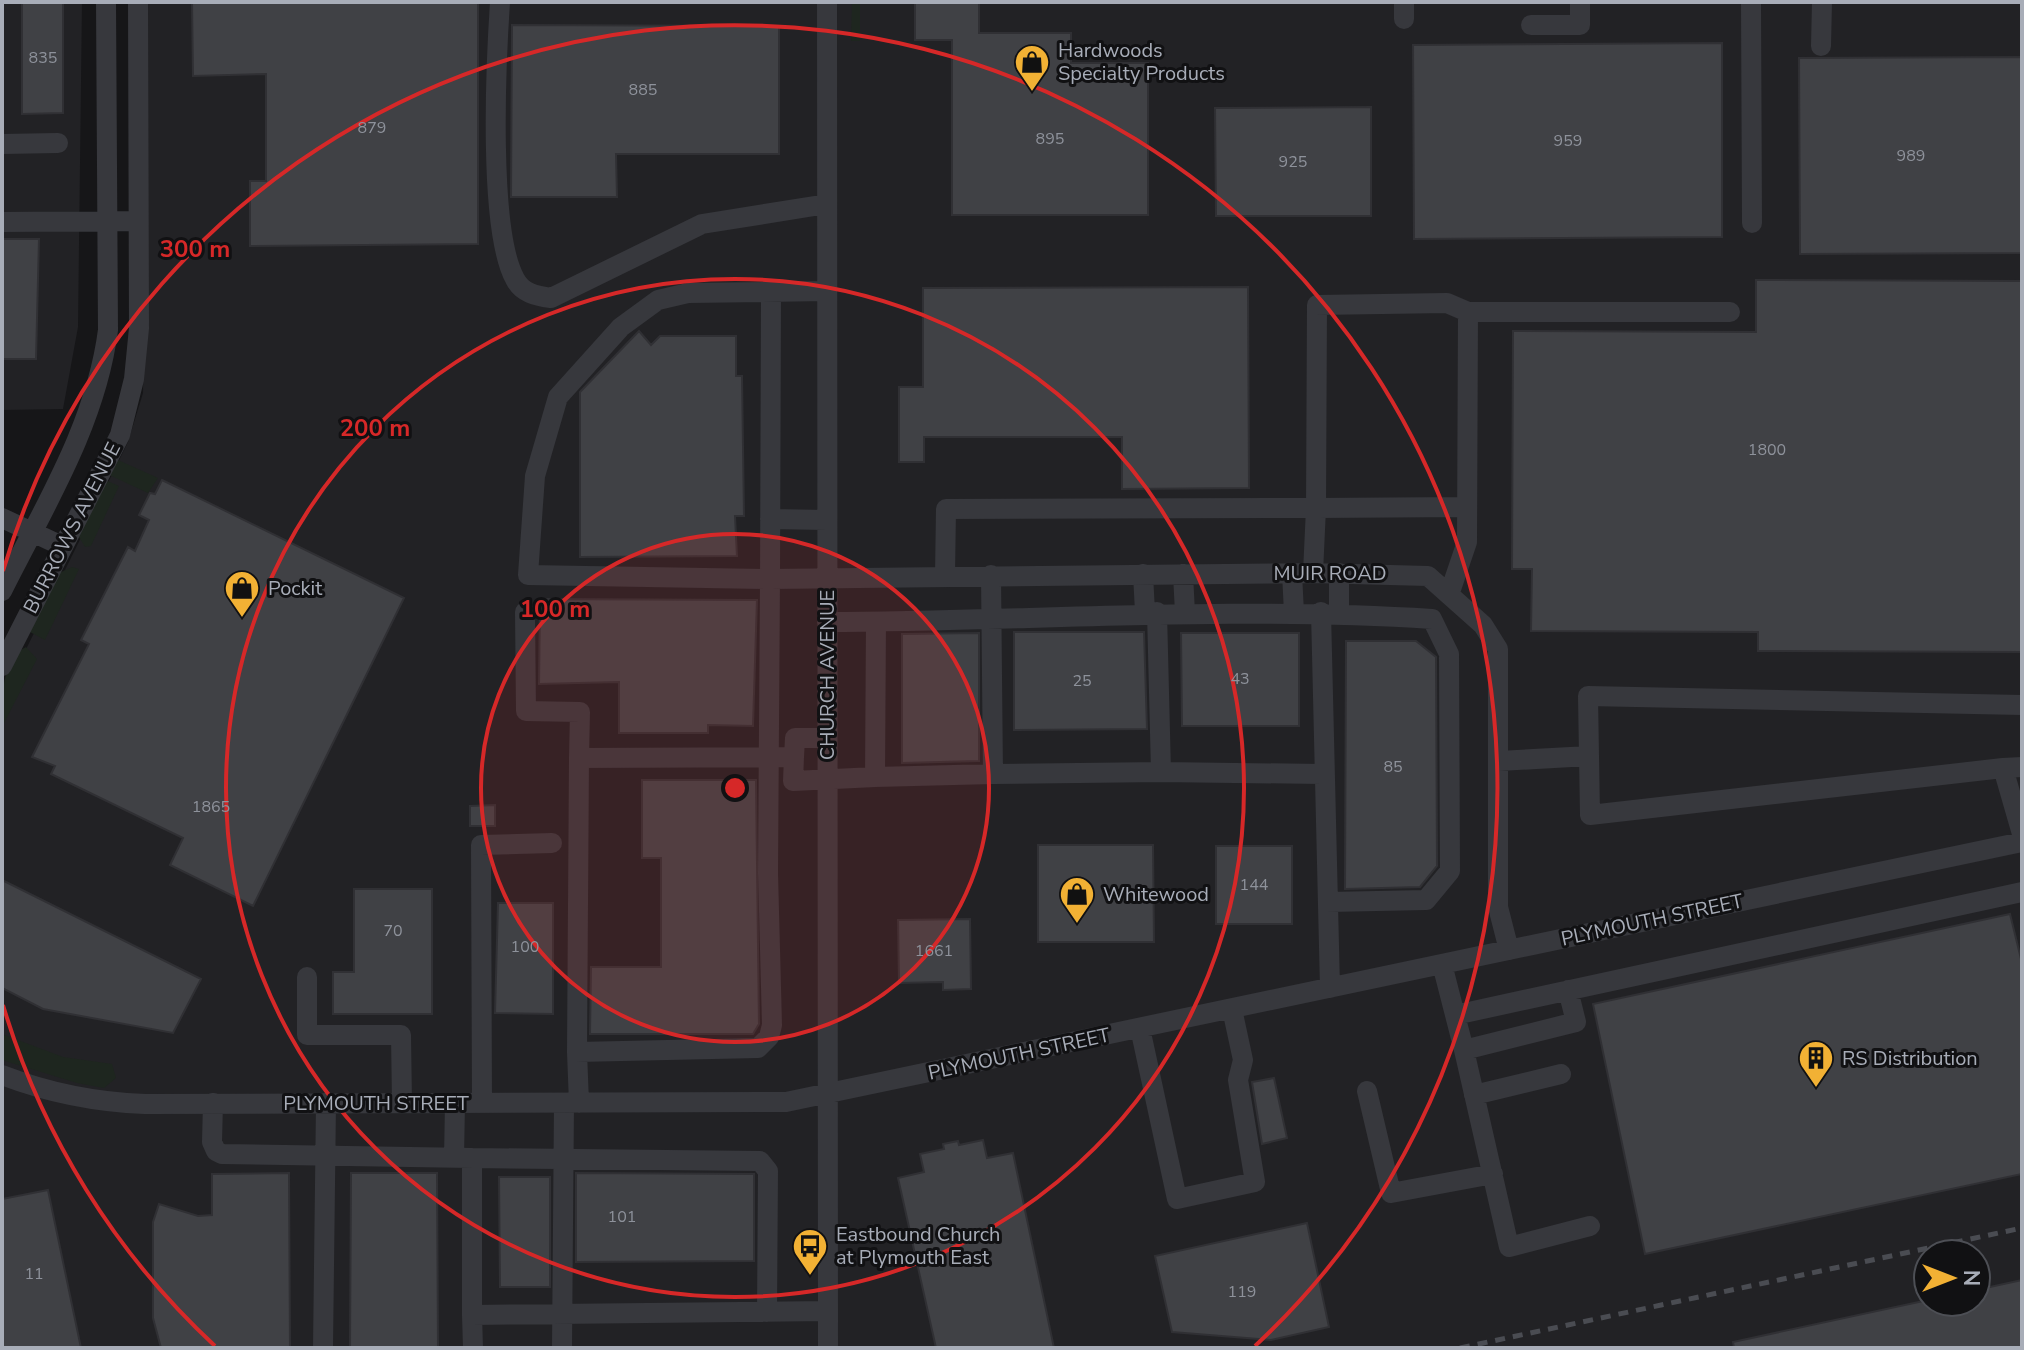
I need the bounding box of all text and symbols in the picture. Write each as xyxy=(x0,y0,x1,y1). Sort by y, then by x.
place label: Hardwoods Specialty Products xyxy=(1058,37,1225,87)
shop icon: Hardwoods Specialty Products xyxy=(1013,43,1051,93)
house number: 835 xyxy=(29,47,57,69)
house number: 885 xyxy=(629,79,657,101)
house number: 879 xyxy=(358,117,386,139)
house number: 895 xyxy=(1036,128,1064,150)
house number: 959 xyxy=(1554,130,1582,152)
house number: 989 xyxy=(1897,145,1925,167)
house number: 925 xyxy=(1279,151,1307,173)
text: 300 m xyxy=(160,233,230,265)
text: 200 m xyxy=(340,412,410,444)
street label: BURROWS AVENUE xyxy=(17,438,127,618)
house number: 1800 xyxy=(1748,439,1786,461)
street label: MUIR ROAD xyxy=(1273,560,1387,587)
shop icon: Pockit xyxy=(223,569,261,619)
place label: Pockit xyxy=(268,575,323,602)
street label: CHURCH AVENUE xyxy=(814,590,841,760)
text: 100 m xyxy=(520,593,590,625)
house number: 43 xyxy=(1230,668,1250,690)
house number: 25 xyxy=(1072,670,1092,692)
house number: 85 xyxy=(1383,756,1403,778)
centre of rings xyxy=(721,774,749,802)
house number: 1865 xyxy=(192,796,230,818)
house number: 144 xyxy=(1240,874,1269,896)
shop icon: Whitewood xyxy=(1058,875,1096,925)
place label: Whitewood xyxy=(1103,881,1209,908)
street label: PLYMOUTH STREET xyxy=(1559,888,1745,952)
house number: 70 xyxy=(383,920,403,942)
house number: 100 xyxy=(511,936,539,958)
house number: 1661 xyxy=(915,940,953,962)
street label: PLYMOUTH STREET xyxy=(926,1022,1112,1086)
building icon: RS Distribution xyxy=(1797,1039,1835,1089)
place label: RS Distribution xyxy=(1842,1045,1978,1072)
street label: PLYMOUTH STREET xyxy=(283,1090,469,1117)
house number: 101 xyxy=(608,1206,636,1228)
place label: Eastbound Church at Plymouth East xyxy=(836,1221,1000,1271)
bus stop icon: Eastbound Church at Plymouth East xyxy=(791,1227,829,1277)
north arrow xyxy=(1912,1238,1992,1318)
house number: 11 xyxy=(24,1263,44,1285)
text: N xyxy=(1956,1270,1986,1286)
house number: 119 xyxy=(1228,1281,1256,1303)

